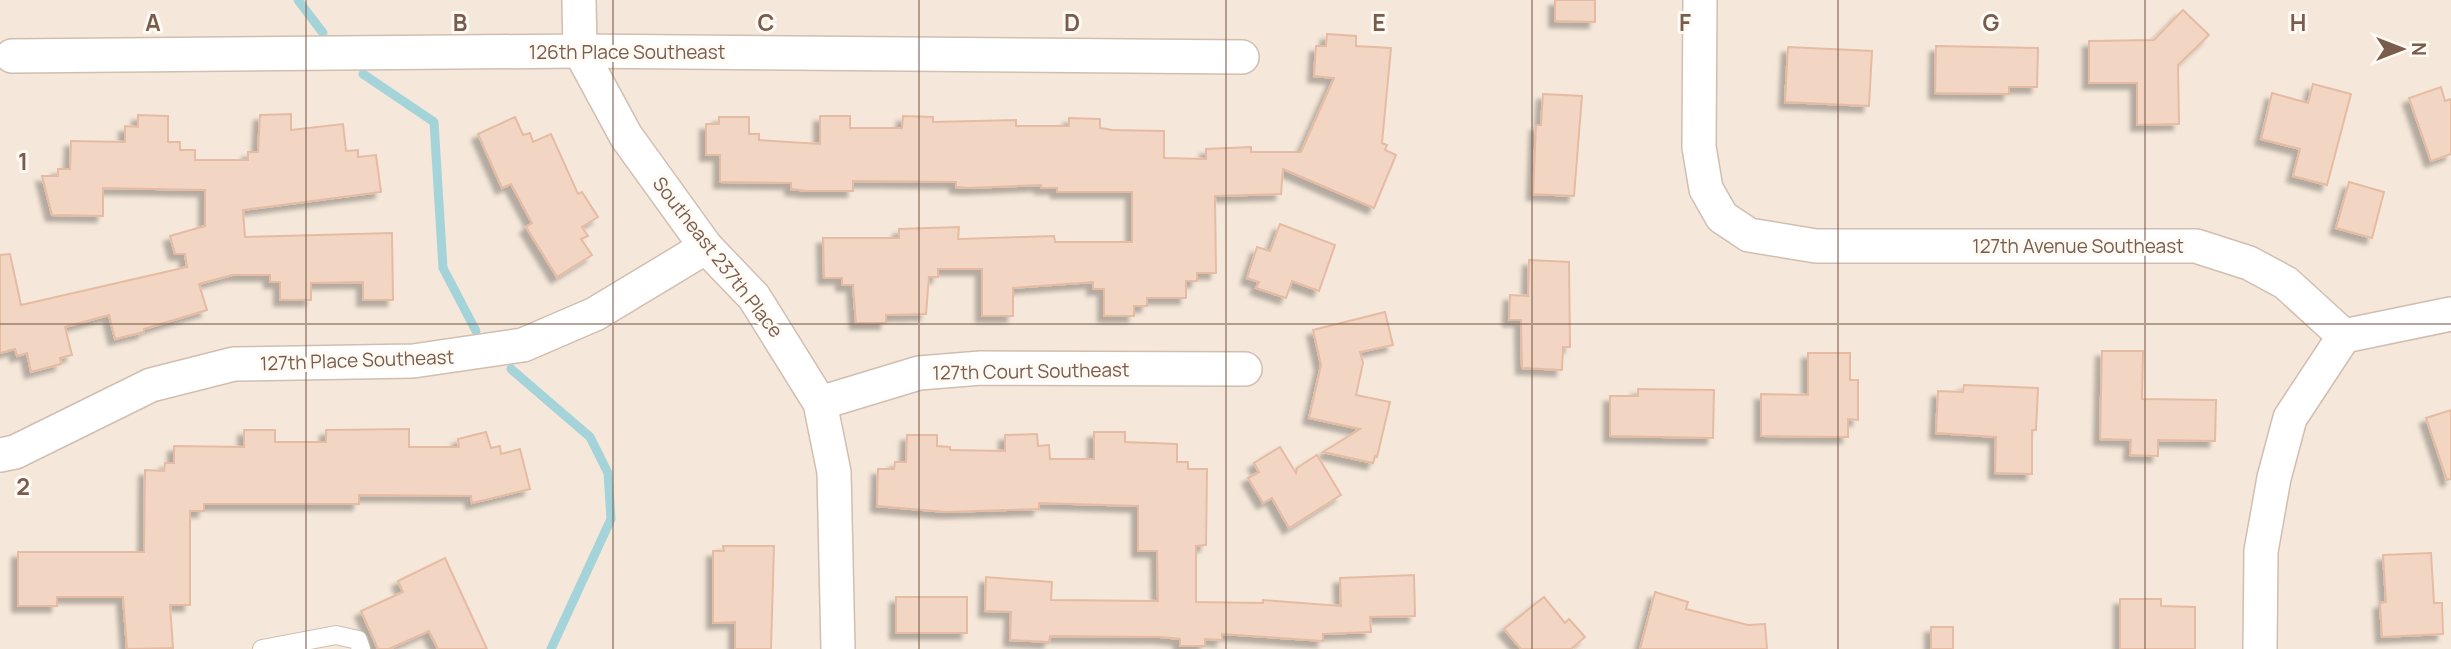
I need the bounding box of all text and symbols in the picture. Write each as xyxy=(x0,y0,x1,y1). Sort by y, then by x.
text: A xyxy=(145,6,161,38)
text: B xyxy=(453,6,467,38)
text: C xyxy=(758,6,775,38)
text: D xyxy=(1064,6,1080,38)
text: E xyxy=(1372,6,1386,38)
text: F xyxy=(1679,6,1691,38)
text: G xyxy=(1983,6,2000,38)
text: H xyxy=(2290,6,2306,38)
north arrow xyxy=(2367,14,2437,84)
street label: 126th Place Southeast xyxy=(529,39,725,65)
text: N xyxy=(2406,42,2432,56)
text: 1 xyxy=(18,145,28,177)
street label: Southeast 237th Place xyxy=(647,171,789,343)
street label: 127th Avenue Southeast xyxy=(1972,233,2184,259)
street label: 127th Place Southeast xyxy=(259,344,455,376)
street label: 127th Court Southeast xyxy=(932,356,1130,386)
text: 2 xyxy=(16,470,30,502)

